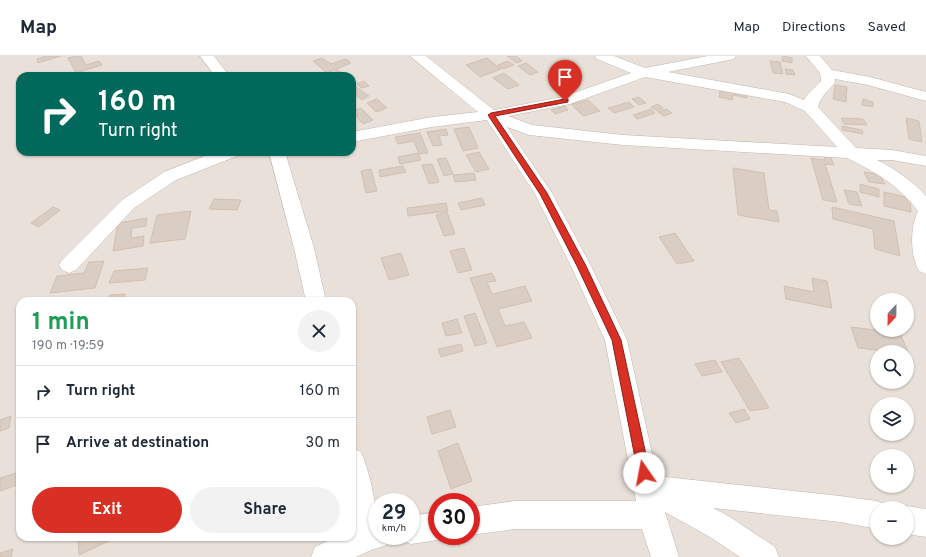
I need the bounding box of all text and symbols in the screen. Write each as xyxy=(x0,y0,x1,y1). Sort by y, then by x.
text: Map xyxy=(20,16,57,40)
text: Map xyxy=(734,19,760,36)
text: Directions xyxy=(782,19,846,36)
text: Saved xyxy=(868,19,906,36)
pin xyxy=(548,60,582,101)
icon: arrive xyxy=(554,66,576,88)
text: 160 m xyxy=(98,85,176,121)
icon: right xyxy=(32,88,84,140)
text: Turn right xyxy=(98,120,178,143)
north arrow xyxy=(870,293,914,337)
map controls xyxy=(870,293,914,545)
text: 1 min xyxy=(32,308,90,338)
button: close xyxy=(298,310,340,352)
text: 190 m · 19:59 xyxy=(32,338,104,354)
button: search xyxy=(870,345,914,389)
icon: right xyxy=(32,381,54,403)
text: Turn right xyxy=(66,382,135,401)
text: 160 m xyxy=(300,382,340,401)
button: layers xyxy=(870,397,914,441)
icon: arrive xyxy=(32,433,54,455)
text: Arrive at destination xyxy=(66,434,209,453)
text: 30 m xyxy=(305,434,340,453)
button: + xyxy=(870,449,914,493)
position arrow xyxy=(623,452,665,494)
button: Exit xyxy=(32,487,182,533)
button: Share xyxy=(190,487,340,533)
speed limit sign: 30 xyxy=(428,493,480,545)
text: 29 xyxy=(382,501,406,527)
button: − xyxy=(870,501,914,545)
text: km/h xyxy=(382,522,406,535)

